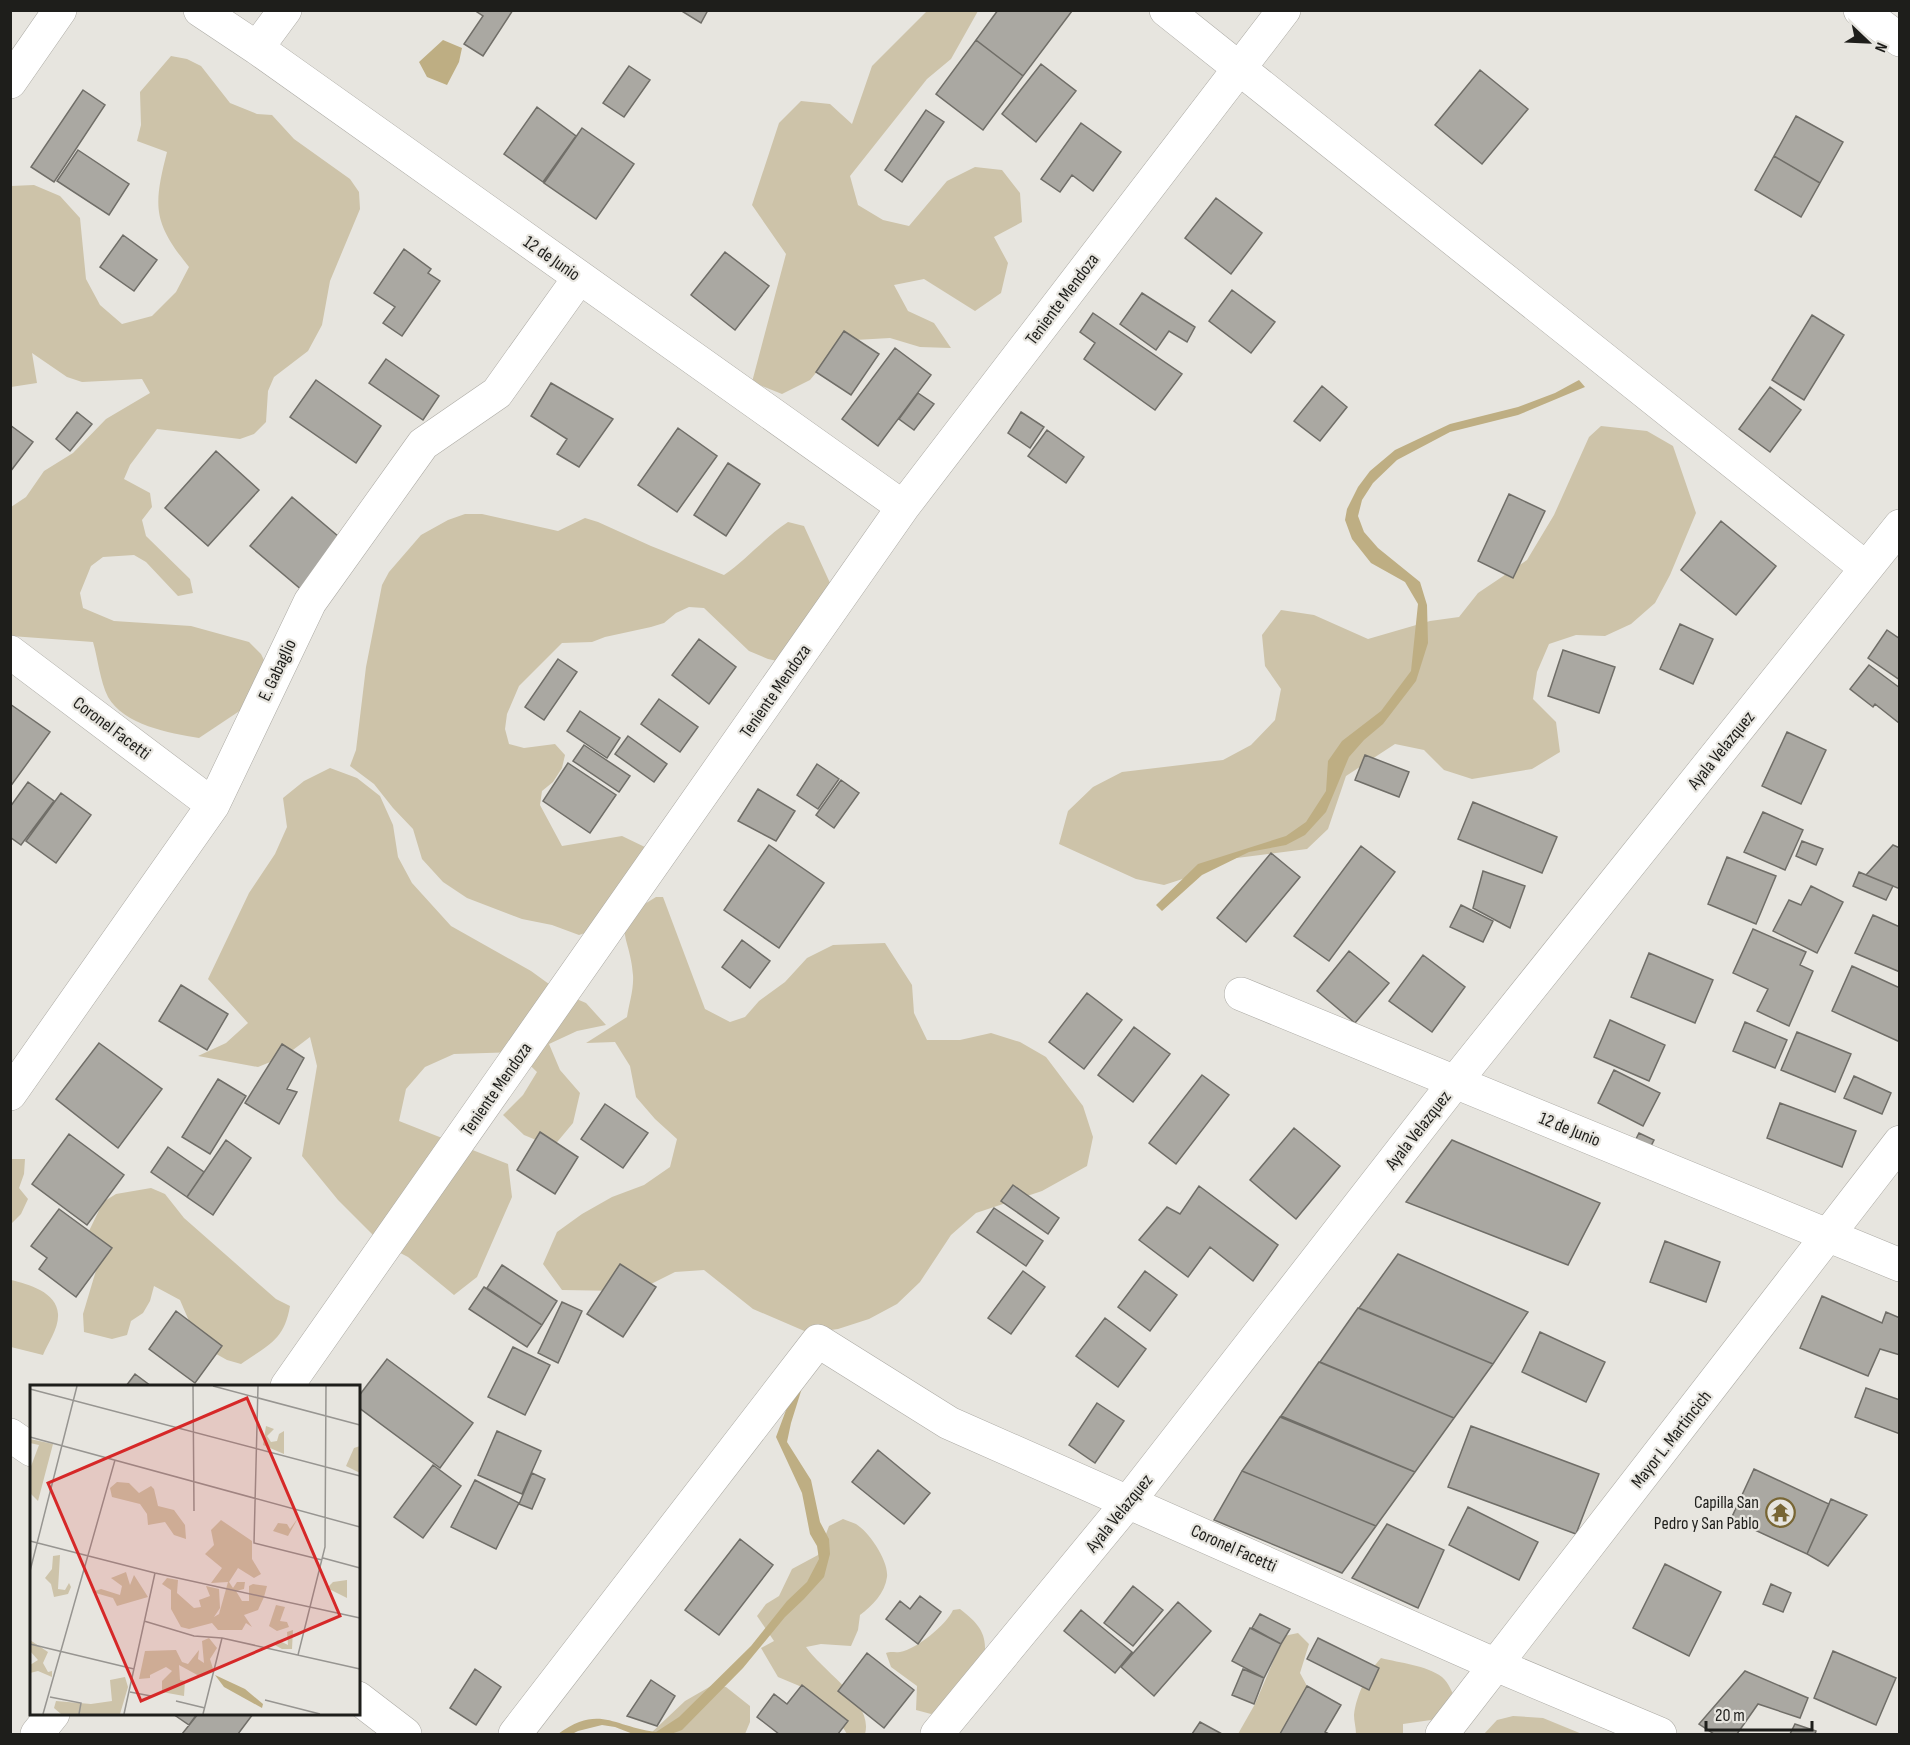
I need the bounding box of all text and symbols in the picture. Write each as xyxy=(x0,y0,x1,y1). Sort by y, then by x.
north arrow xyxy=(1838,12,1898,72)
text: N xyxy=(1870,40,1891,55)
street label: 12 de Junio xyxy=(519,231,584,285)
street label: Teniente Mendoza xyxy=(1021,249,1104,349)
street label: E. Gabaglio xyxy=(254,636,301,704)
street label: Teniente Mendoza xyxy=(736,641,815,742)
street label: Coronel Facetti xyxy=(69,692,155,764)
street label: Ayala Velazquez xyxy=(1683,707,1760,794)
street label: Teniente Mendoza xyxy=(457,1039,536,1140)
street label: Ayala Velazquez xyxy=(1381,1086,1456,1175)
street label: 12 de Junio xyxy=(1536,1108,1603,1151)
inset map xyxy=(30,1385,360,1715)
street label: Mayor L. Martincich xyxy=(1627,1386,1716,1492)
street label: Ayala Velazquez xyxy=(1081,1470,1158,1557)
place label: Capilla San Pedro y San Pablo xyxy=(1654,1492,1759,1534)
temple icon: Capilla San Pedro y San Pablo xyxy=(1764,1496,1796,1528)
street label: Coronel Facetti xyxy=(1188,1520,1280,1577)
scale bar xyxy=(1706,1694,1812,1732)
text: 20 m xyxy=(1715,1705,1745,1726)

